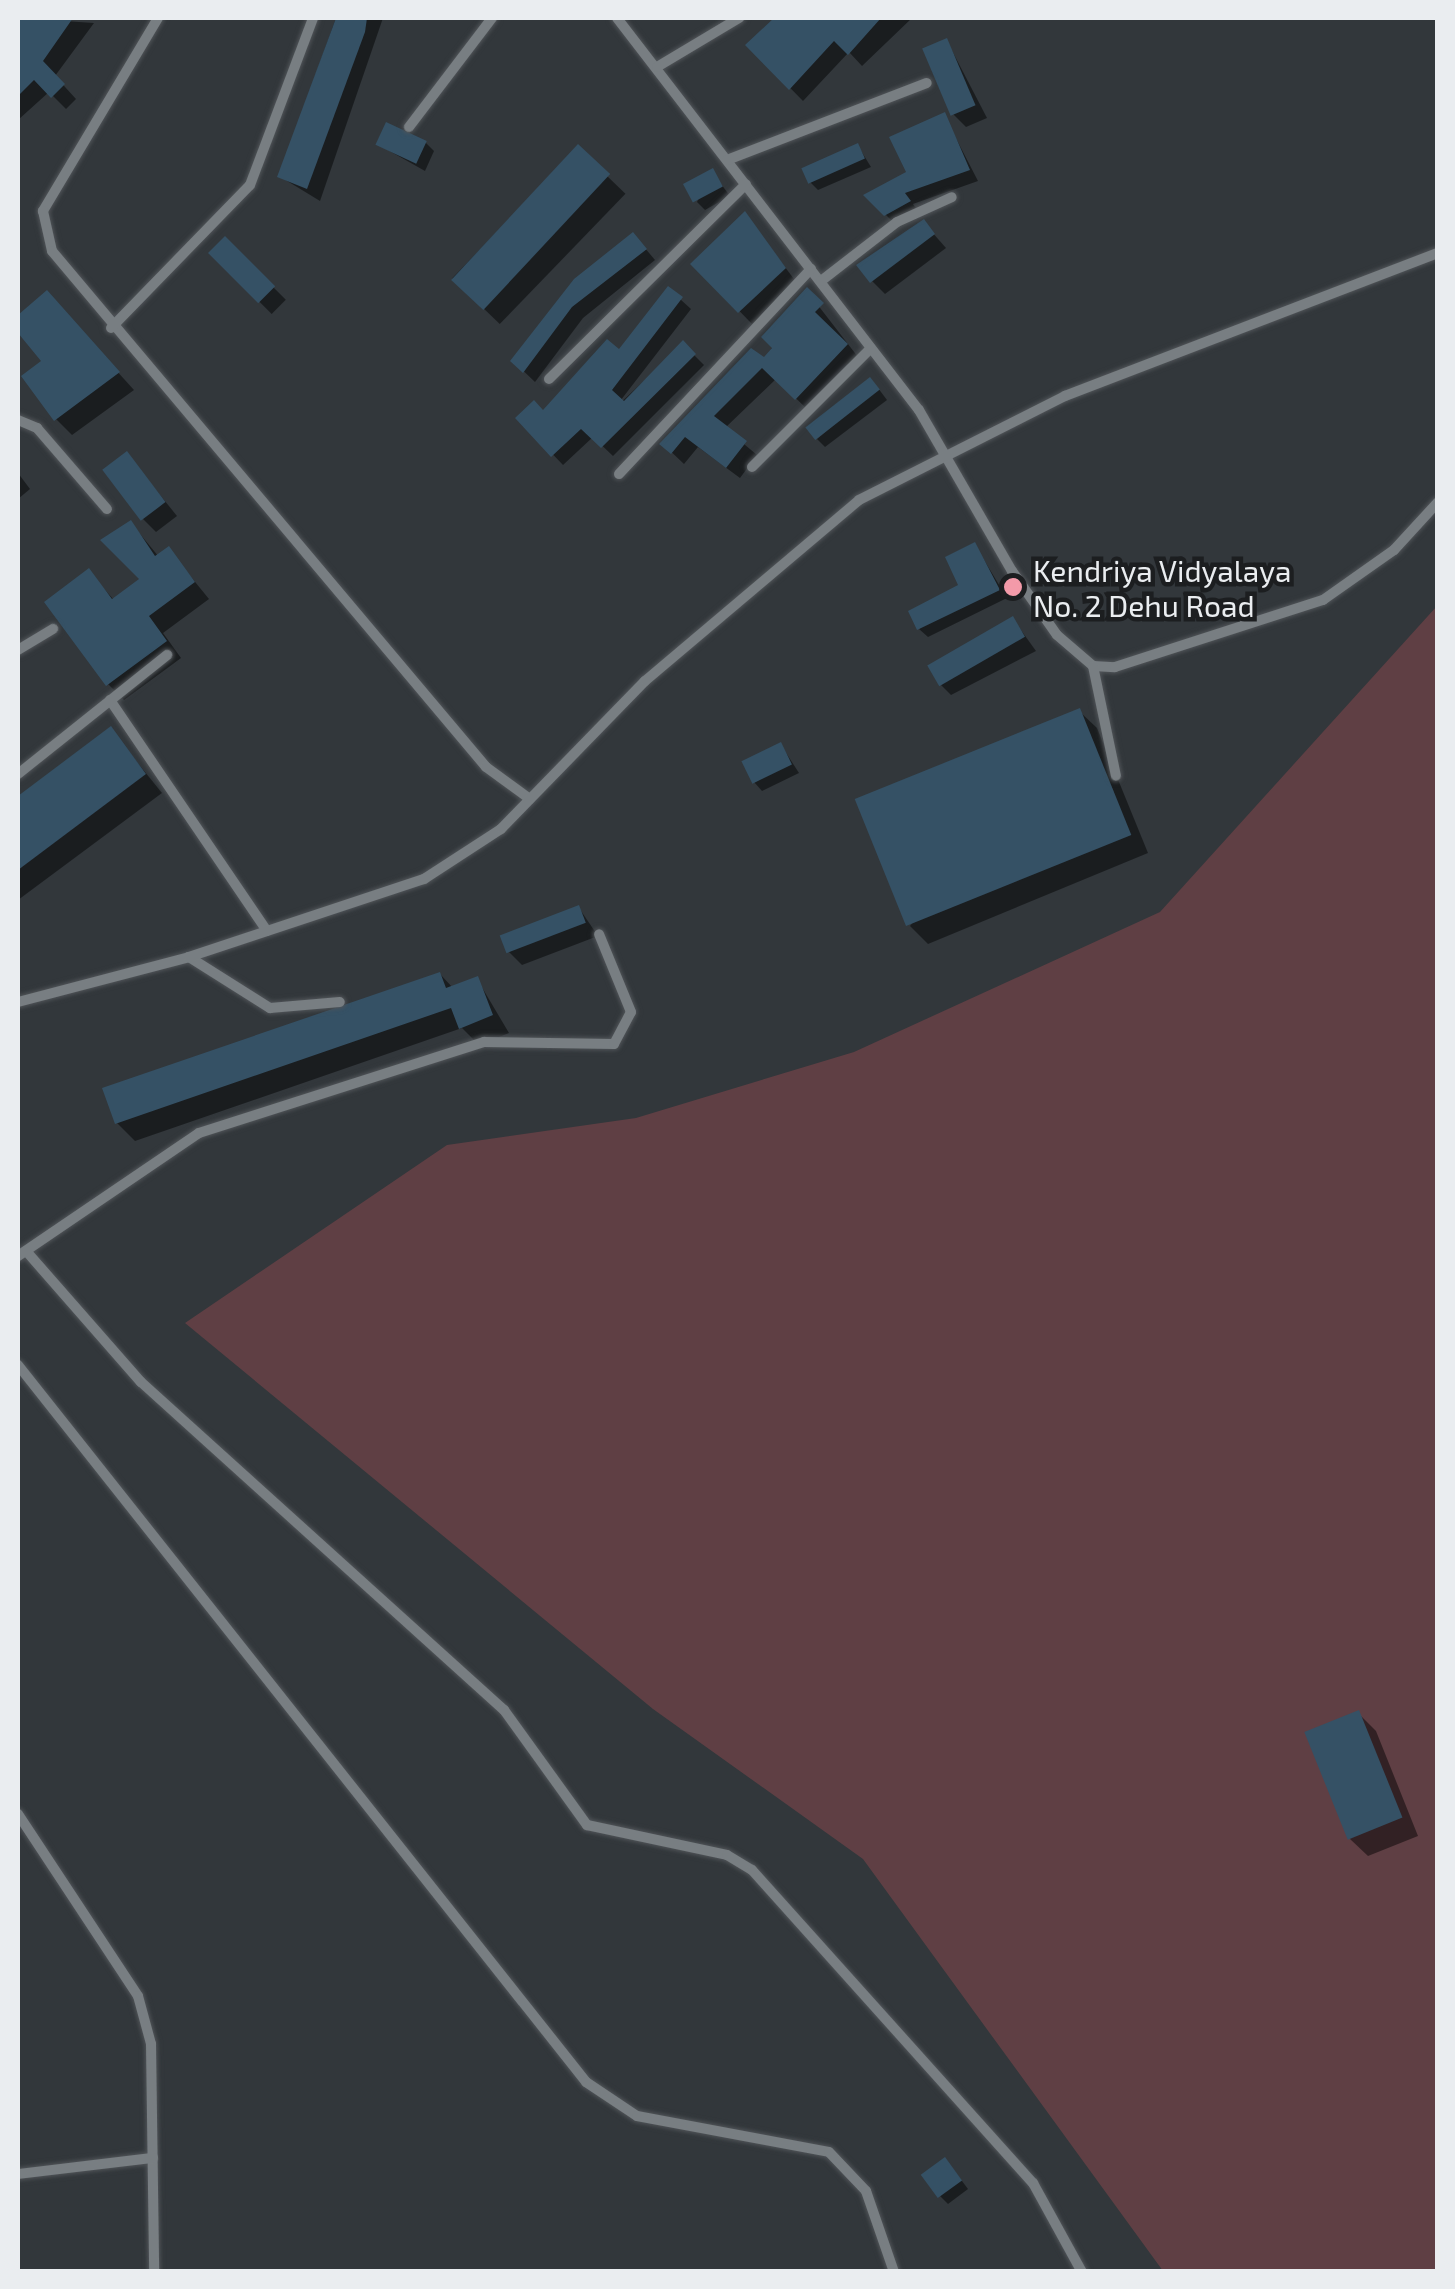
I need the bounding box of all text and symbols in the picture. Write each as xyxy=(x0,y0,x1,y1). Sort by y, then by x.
place label: Kendriya Vidyalaya No. 2 Dehu Road xyxy=(1033,552,1292,622)
marker: Kendriya Vidyalaya No. 2 Dehu Road xyxy=(1002,576,1024,598)

